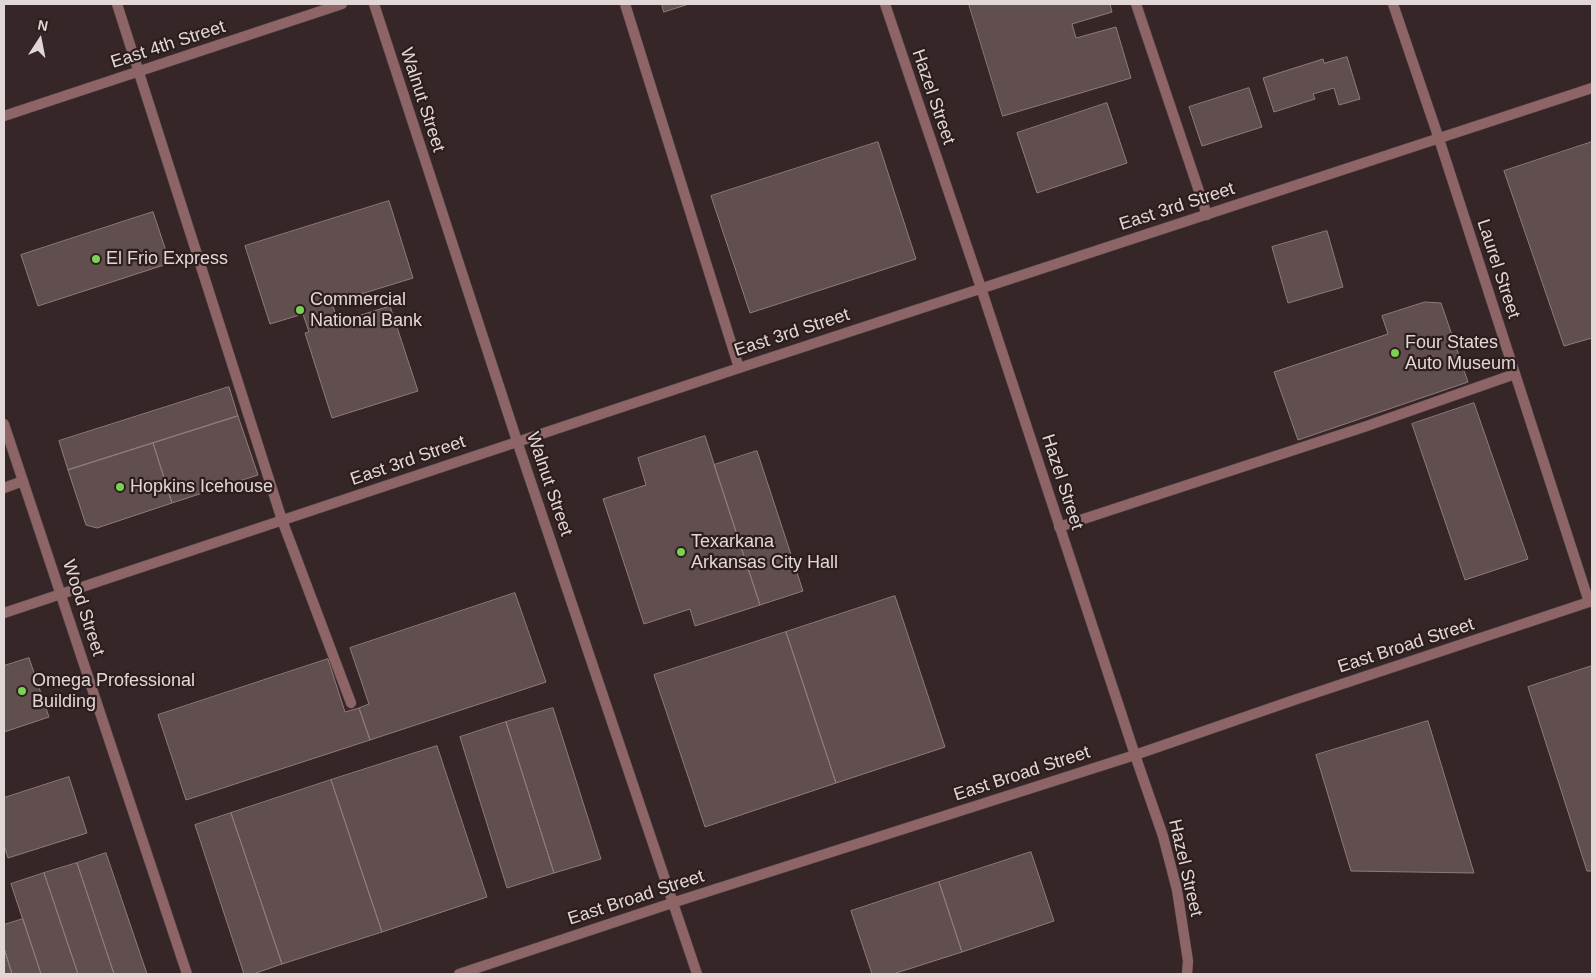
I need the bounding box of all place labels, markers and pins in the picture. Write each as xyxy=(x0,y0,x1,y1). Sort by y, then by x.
place label: El Frio Express xyxy=(106,248,228,270)
marker: El Frio Express xyxy=(90,253,102,265)
place label: Commercial National Bank xyxy=(310,289,422,332)
marker: Commercial National Bank xyxy=(294,304,306,316)
place label: Four States Auto Museum xyxy=(1405,332,1516,374)
marker: Four States Auto Museum xyxy=(1389,347,1401,359)
place label: Hopkins Icehouse xyxy=(130,476,273,498)
marker: Hopkins Icehouse xyxy=(114,481,126,493)
place label: Texarkana Arkansas City Hall xyxy=(691,531,838,574)
marker: Texarkana Arkansas City Hall xyxy=(675,546,687,558)
place label: Omega Professional Building xyxy=(32,670,195,712)
marker: Omega Professional Building xyxy=(16,685,28,697)

